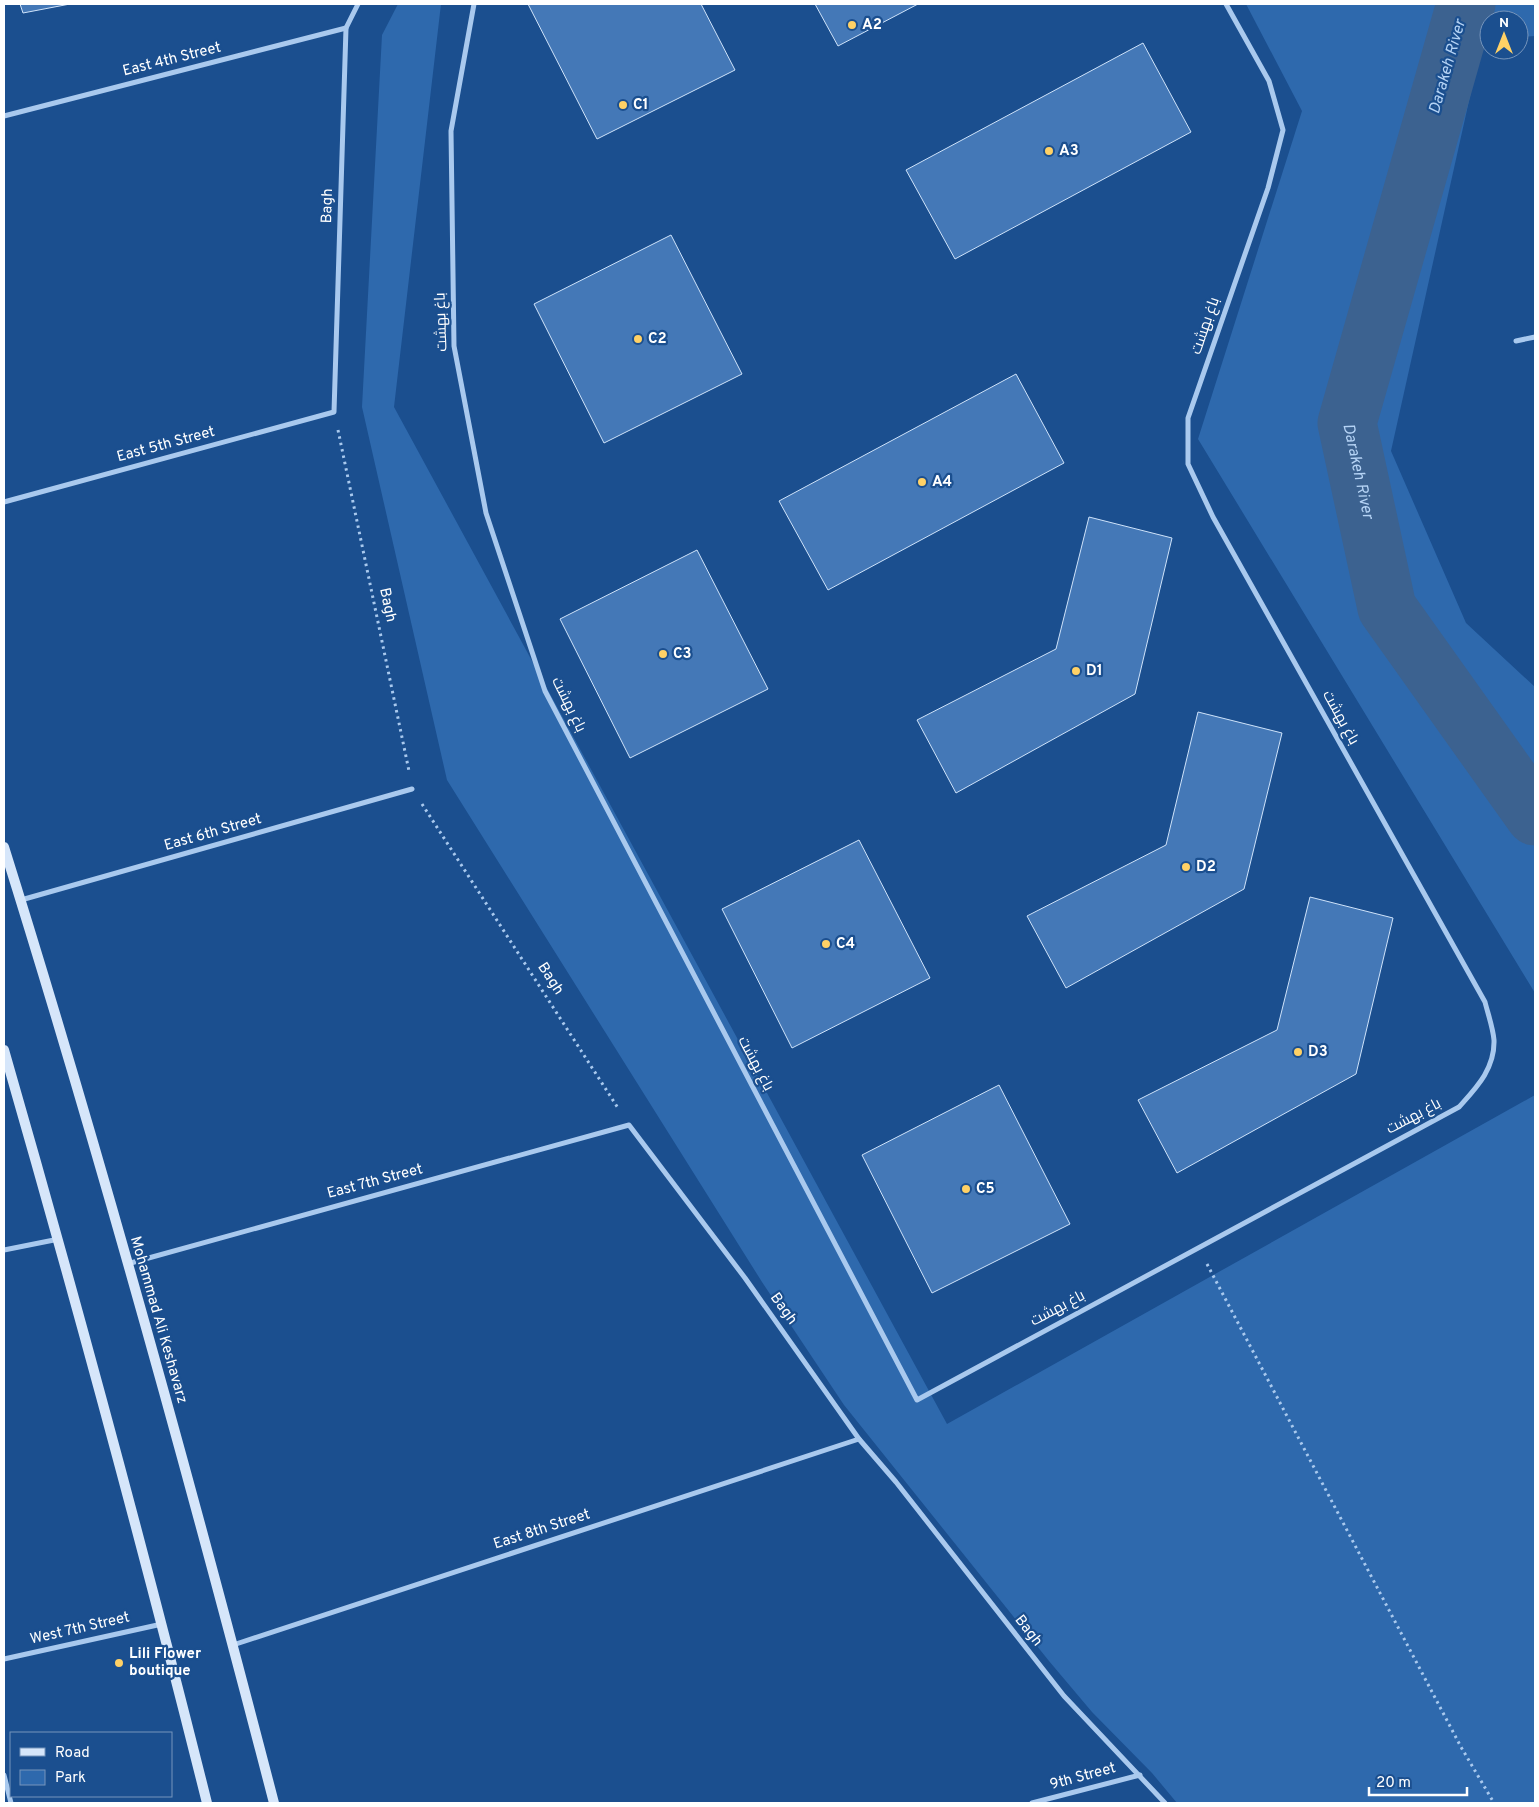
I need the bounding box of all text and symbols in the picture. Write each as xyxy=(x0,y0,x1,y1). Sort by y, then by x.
north arrow xyxy=(1479,10,1529,60)
text: N xyxy=(1499,15,1509,32)
place label: A2 xyxy=(862,16,882,35)
water label: Darakeh River xyxy=(1425,16,1472,116)
marker: A2 xyxy=(846,19,858,31)
street label: East 4th Street xyxy=(121,39,223,81)
place label: C1 xyxy=(633,96,649,115)
marker: C1 xyxy=(617,99,629,111)
place label: A3 xyxy=(1059,142,1079,161)
marker: A3 xyxy=(1043,145,1055,157)
street label: Bagh xyxy=(318,188,338,224)
street label: باغ بهشت xyxy=(431,292,453,352)
street label: باغ بهشت xyxy=(1187,295,1225,357)
place label: C2 xyxy=(648,330,667,349)
marker: C2 xyxy=(632,333,644,345)
water label: Darakeh River xyxy=(1337,422,1378,523)
street label: East 5th Street xyxy=(115,423,217,467)
place label: A4 xyxy=(932,473,952,492)
marker: A4 xyxy=(916,476,928,488)
street label: Bagh xyxy=(374,586,400,624)
place label: C3 xyxy=(673,645,692,664)
marker: C3 xyxy=(657,648,669,660)
place label: D1 xyxy=(1086,662,1103,681)
marker: D1 xyxy=(1070,665,1082,677)
street label: باغ بهشت xyxy=(546,674,590,736)
street label: باغ بهشت xyxy=(1317,687,1363,749)
street label: East 6th Street xyxy=(162,810,264,856)
place label: D2 xyxy=(1196,858,1216,877)
marker: D2 xyxy=(1180,861,1192,873)
place label: C4 xyxy=(836,935,855,954)
marker: C4 xyxy=(820,938,832,950)
street label: Bagh xyxy=(533,959,567,999)
street label: باغ بهشت xyxy=(733,1033,777,1095)
place label: D3 xyxy=(1308,1043,1328,1062)
marker: D3 xyxy=(1292,1046,1304,1058)
street label: باغ بهشت xyxy=(1383,1095,1445,1139)
street label: East 7th Street xyxy=(325,1160,425,1204)
place label: C5 xyxy=(976,1180,995,1199)
marker: C5 xyxy=(960,1183,972,1195)
street label: Mohammad Ali Keshavarz xyxy=(125,1234,191,1406)
street label: باغ بهشت xyxy=(1027,1287,1089,1331)
street label: Bagh xyxy=(765,1289,801,1329)
street label: East 8th Street xyxy=(491,1505,593,1555)
street label: West 7th Street xyxy=(28,1608,132,1650)
street label: Bagh xyxy=(1010,1611,1046,1651)
place label: Lili Flower boutique xyxy=(129,1645,202,1681)
marker: Lili Flower boutique xyxy=(113,1657,125,1669)
legend xyxy=(10,1732,172,1797)
text: Road xyxy=(55,1744,90,1763)
street label: 9th Street xyxy=(1048,1759,1118,1795)
scale bar xyxy=(1369,1764,1466,1796)
text: Park xyxy=(55,1769,86,1788)
text: 20 m xyxy=(1376,1774,1411,1793)

